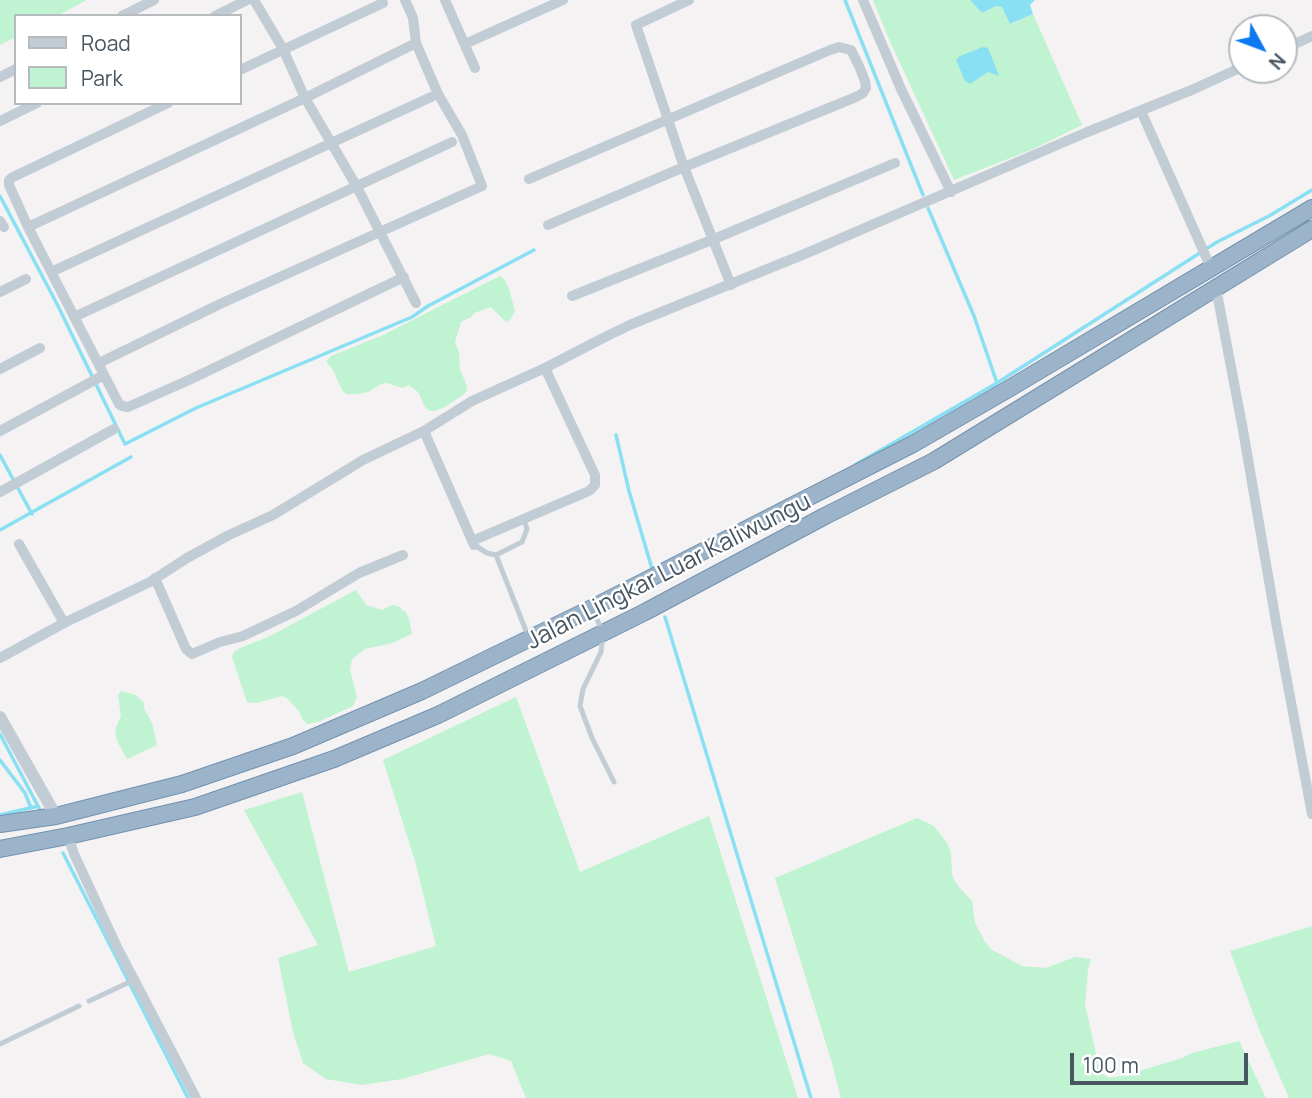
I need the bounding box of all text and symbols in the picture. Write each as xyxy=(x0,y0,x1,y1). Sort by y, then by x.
legend xyxy=(14,14,242,105)
north arrow xyxy=(1228,14,1298,84)
text: Road xyxy=(81,29,131,57)
text: N xyxy=(1263,48,1292,75)
text: Park xyxy=(81,64,123,92)
street label: Jalan Lingkar Luar Kaliwungu xyxy=(522,488,816,656)
scale bar xyxy=(1074,1038,1252,1082)
text: 100 m xyxy=(1083,1051,1139,1079)

